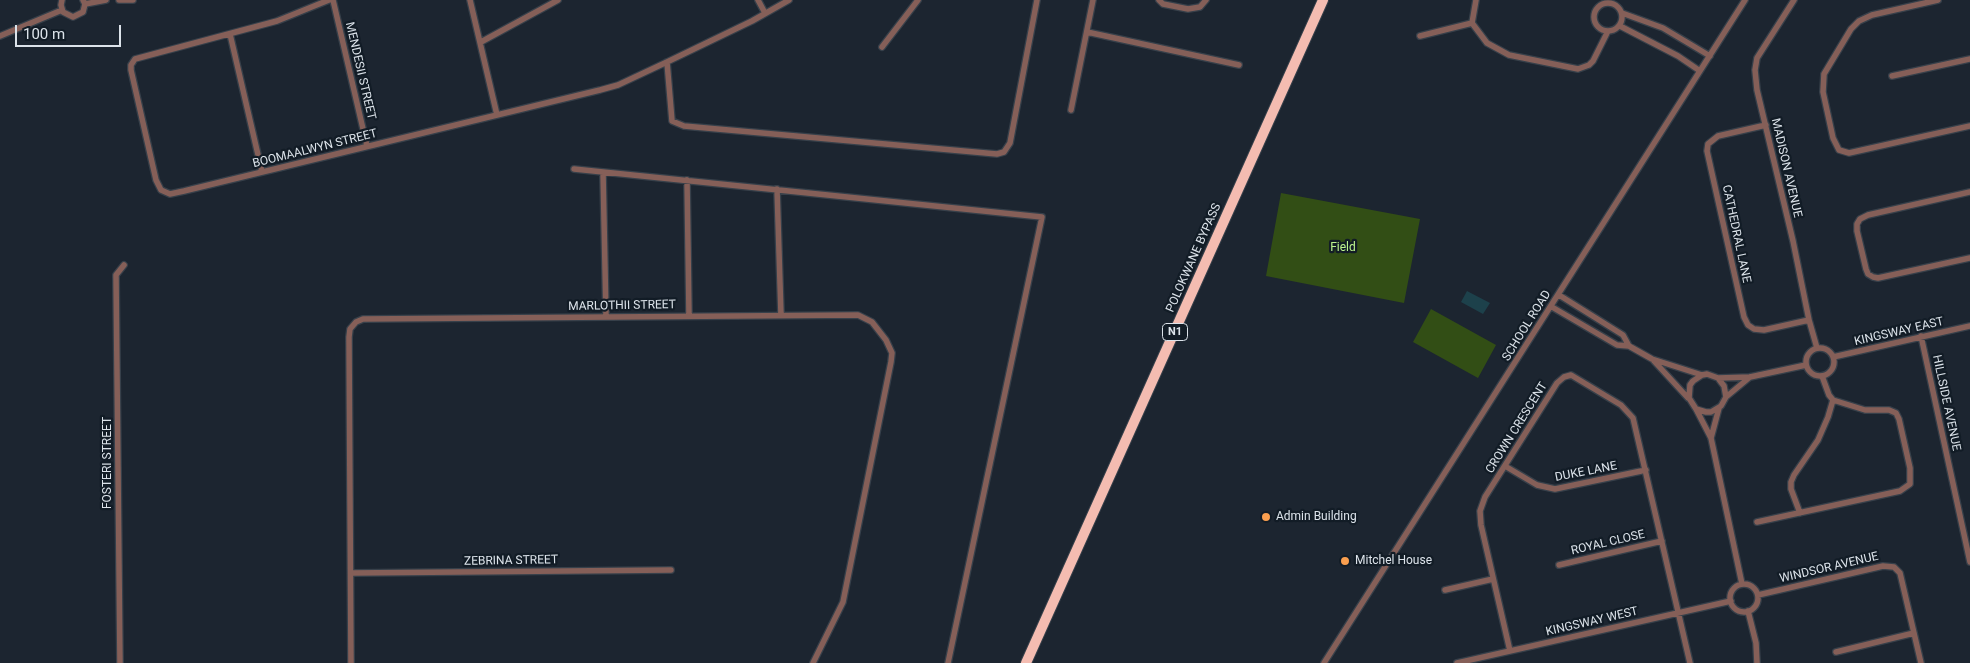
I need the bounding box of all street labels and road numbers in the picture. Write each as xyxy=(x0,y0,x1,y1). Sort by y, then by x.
street label: MENDESII STREET xyxy=(342,21,378,121)
street label: MADISON AVENUE xyxy=(1768,117,1804,219)
street label: BOOMAALWYN STREET xyxy=(251,127,379,171)
street label: CATHEDRAL LANE xyxy=(1719,184,1753,284)
street label: POLOKWANE BYPASS xyxy=(1164,201,1224,315)
street label: SCHOOL ROAD xyxy=(1500,288,1554,364)
street label: MARLOTHII STREET xyxy=(568,298,676,314)
street label: KINGSWAY EAST xyxy=(1853,315,1945,349)
road number: N1 xyxy=(1162,324,1188,341)
street label: HILLSIDE AVENUE xyxy=(1929,354,1963,452)
street label: CROWN CRESCENT xyxy=(1483,380,1551,476)
street label: FOSTERI STREET xyxy=(101,417,115,509)
street label: DUKE LANE xyxy=(1554,459,1618,485)
street label: ROYAL CLOSE xyxy=(1570,528,1646,558)
street label: WINDSOR AVENUE xyxy=(1778,550,1880,586)
street label: ZEBRINA STREET xyxy=(464,553,558,569)
street label: KINGSWAY WEST xyxy=(1544,604,1640,640)

